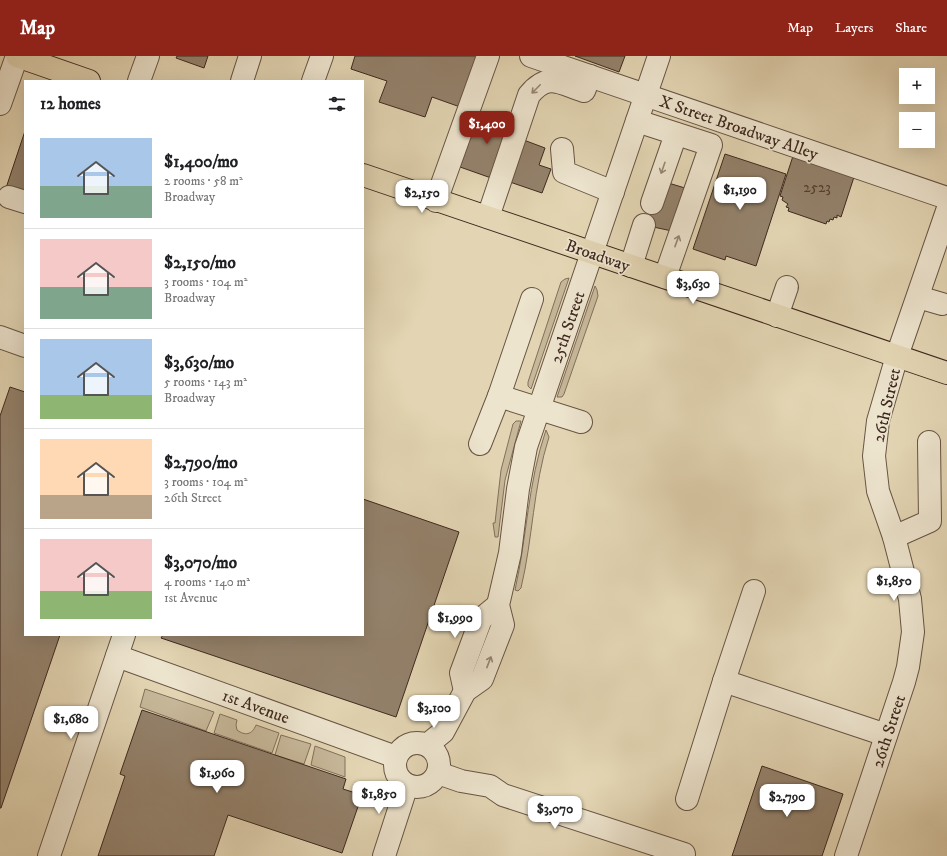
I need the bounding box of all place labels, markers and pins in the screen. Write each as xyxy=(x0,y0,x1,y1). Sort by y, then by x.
pin: $1,400 xyxy=(454,111,520,145)
pin: $1,190 xyxy=(707,177,773,211)
pin: $2,150 xyxy=(389,180,455,214)
pin: $3,630 xyxy=(660,271,726,305)
pin: $1,850 xyxy=(861,568,927,602)
pin: $1,990 xyxy=(422,605,488,639)
pin: $3,100 xyxy=(401,695,467,729)
pin: $1,680 xyxy=(38,706,104,740)
pin: $1,960 xyxy=(184,760,250,794)
pin: $1,850 xyxy=(346,781,412,815)
pin: $2,790 xyxy=(754,784,820,818)
pin: $3,070 xyxy=(522,796,588,830)

